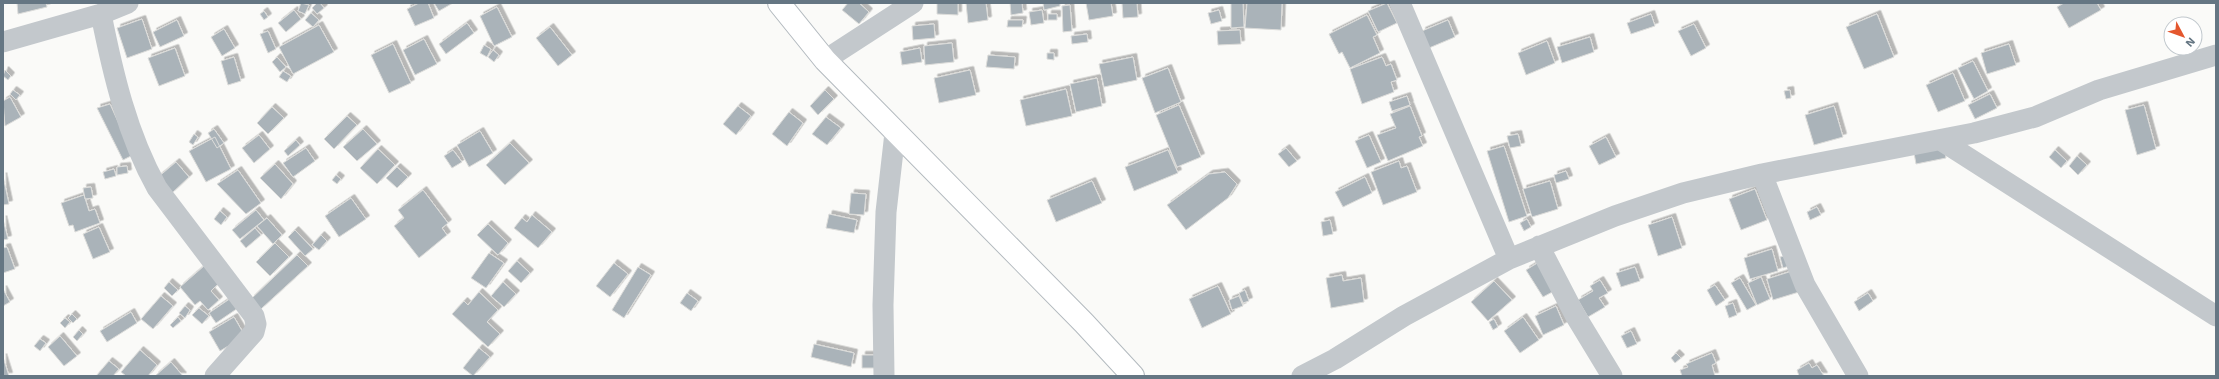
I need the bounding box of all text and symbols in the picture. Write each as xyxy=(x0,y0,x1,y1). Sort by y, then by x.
north arrow xyxy=(2163,16,2203,56)
text: N xyxy=(2183,35,2198,50)

